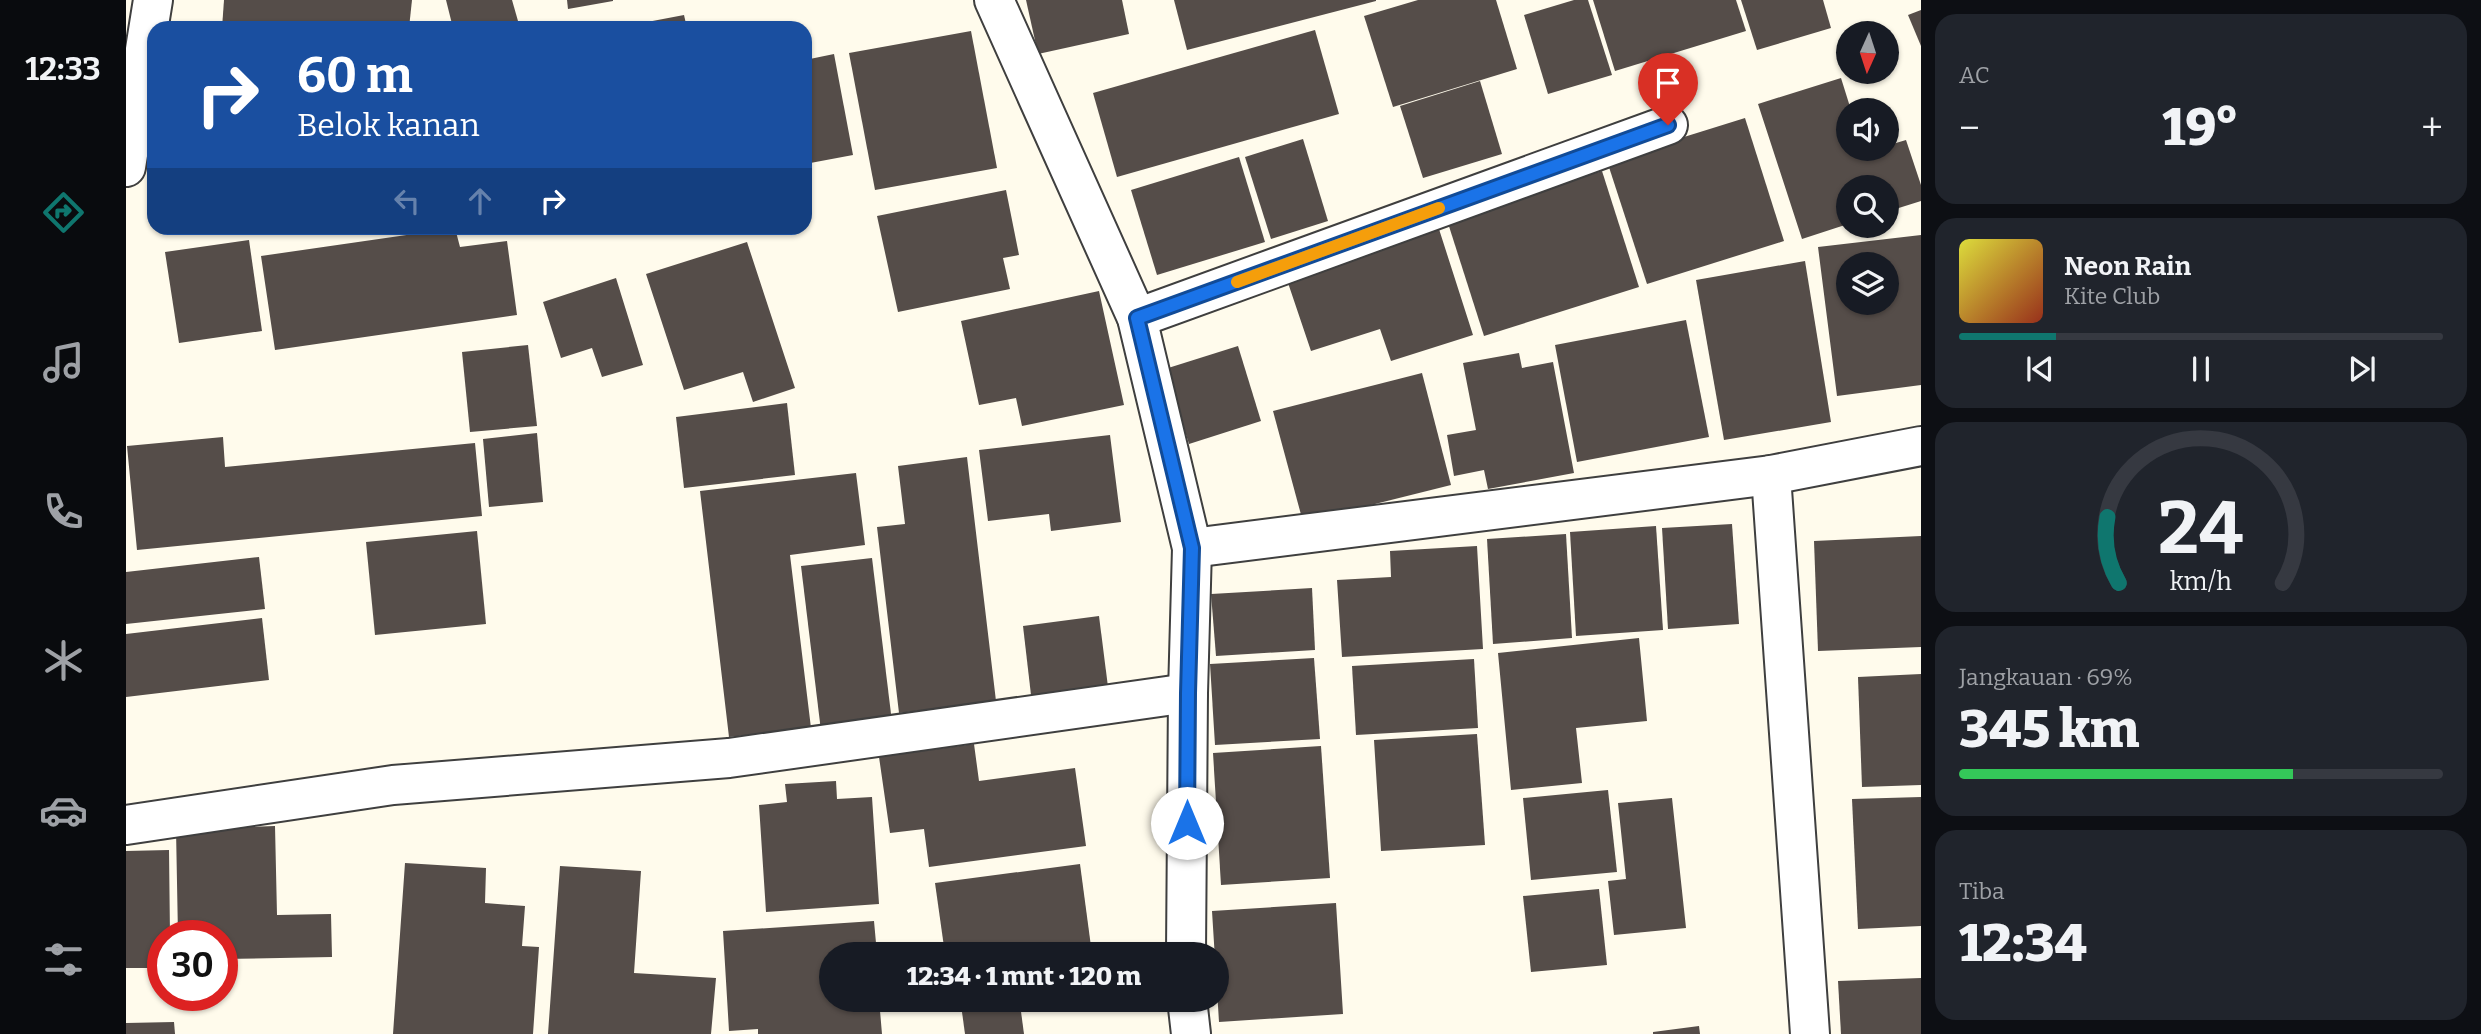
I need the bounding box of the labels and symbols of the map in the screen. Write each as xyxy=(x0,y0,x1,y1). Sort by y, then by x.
north arrow xyxy=(1836,21,1899,84)
pin xyxy=(1638,53,1698,125)
position arrow xyxy=(1150,786,1224,860)
speed limit sign: 30 xyxy=(147,920,238,1011)

